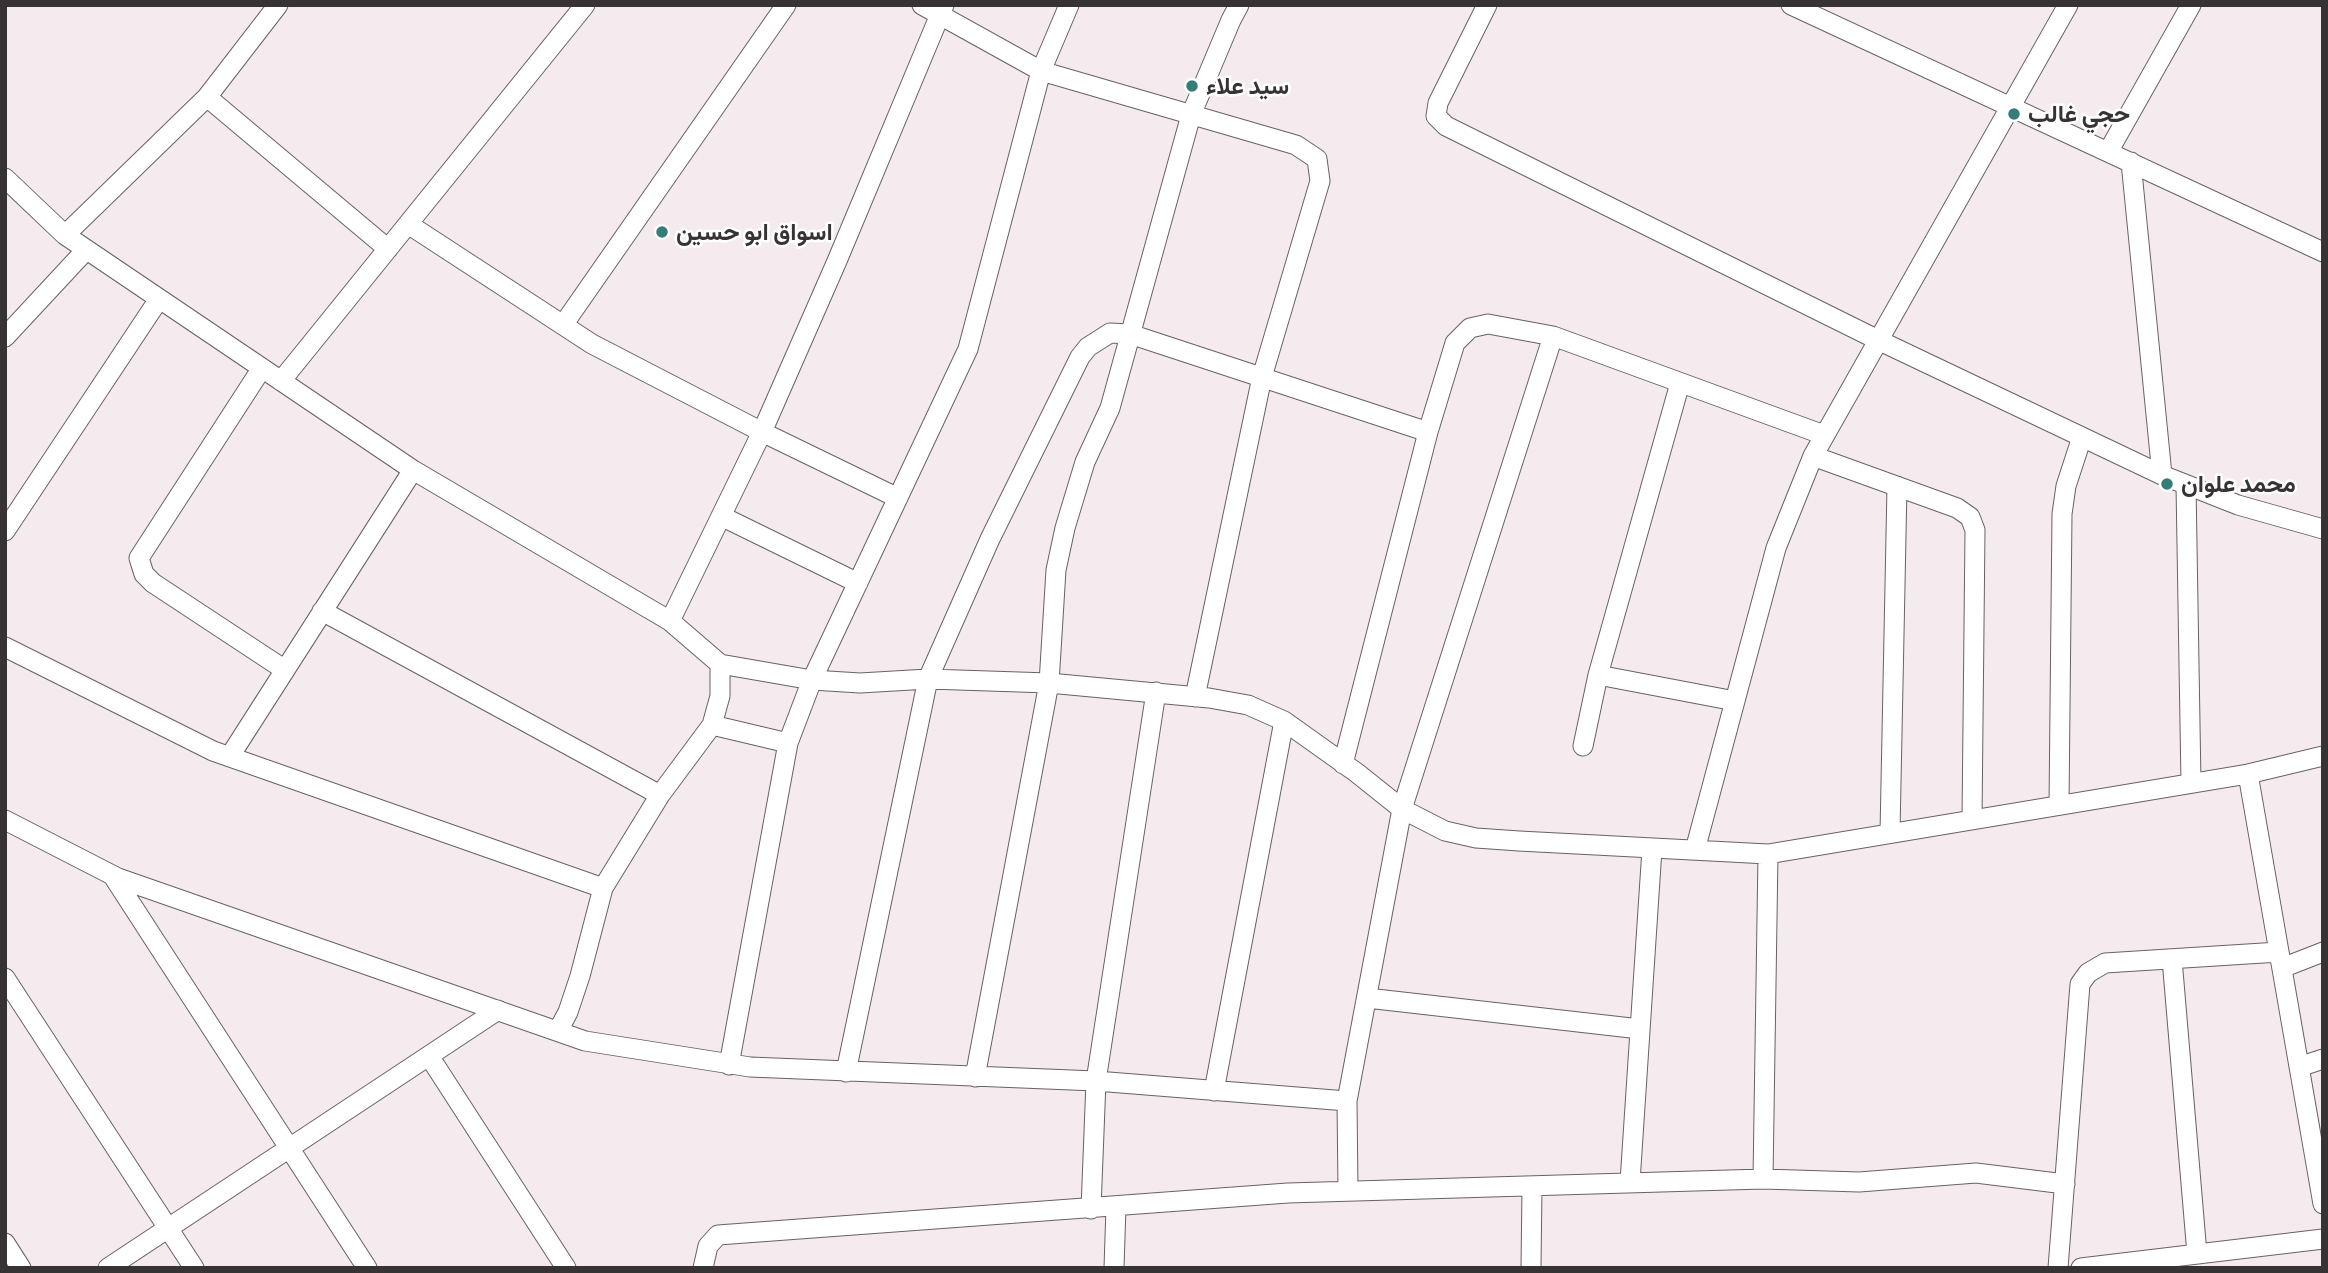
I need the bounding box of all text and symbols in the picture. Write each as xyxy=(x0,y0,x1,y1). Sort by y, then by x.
place label: سيد علاء xyxy=(1206,72,1289,100)
marker: سيد علاء xyxy=(1184,78,1200,94)
place label: حجي غالب xyxy=(2028,100,2130,128)
marker: حجي غالب xyxy=(2006,106,2022,122)
place label: اسواق ابو حسين xyxy=(676,218,833,246)
marker: اسواق ابو حسين xyxy=(654,224,670,240)
place label: محمد علوان xyxy=(2181,470,2296,498)
marker: محمد علوان xyxy=(2159,476,2175,492)

